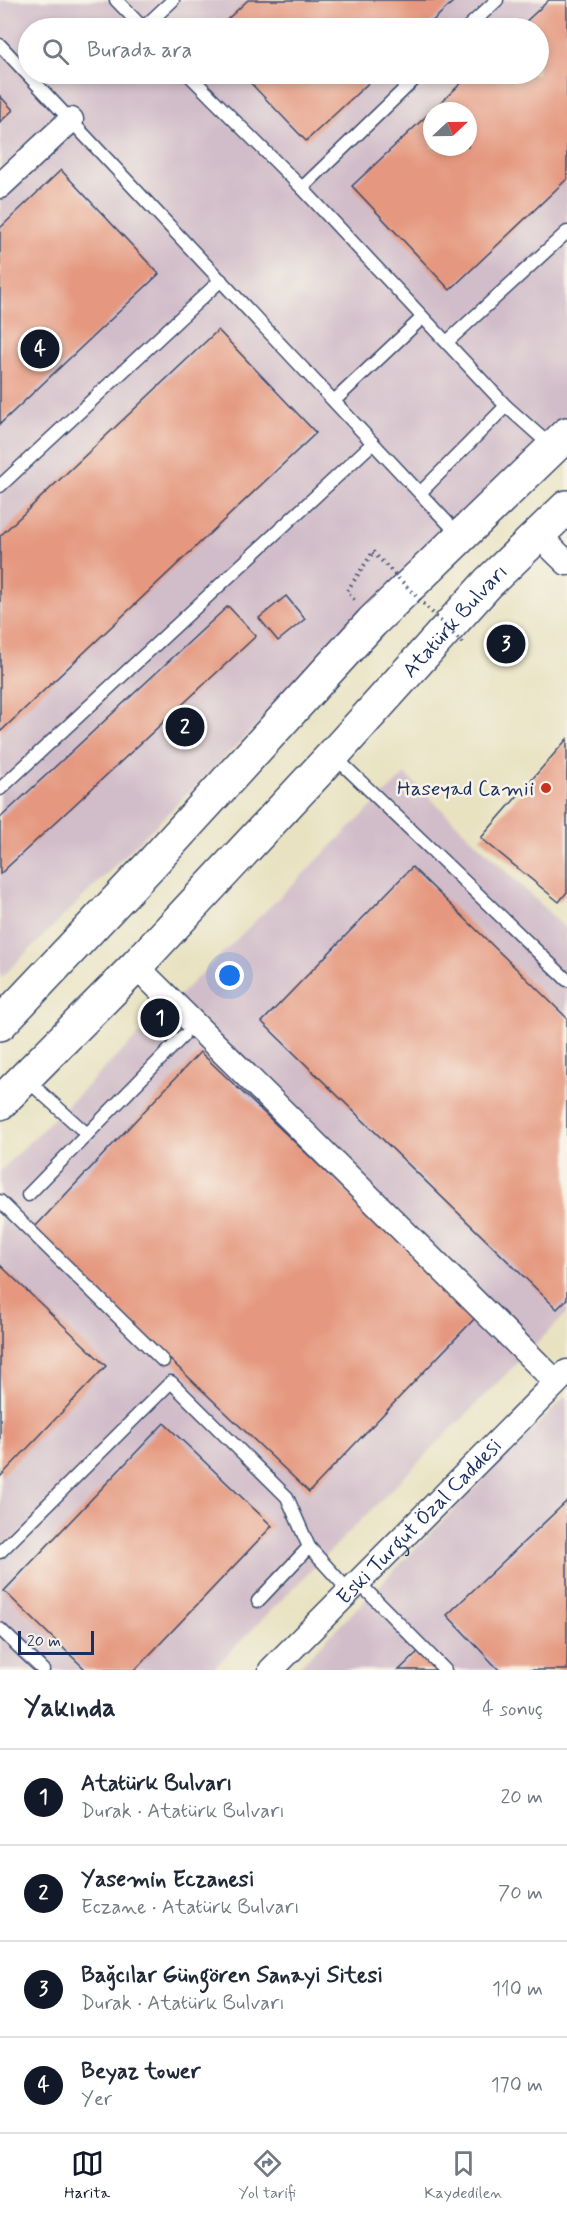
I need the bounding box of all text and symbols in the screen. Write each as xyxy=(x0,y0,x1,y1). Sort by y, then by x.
search box xyxy=(18,18,549,84)
icon: search xyxy=(39,35,72,68)
text: Burada ara xyxy=(87,37,192,65)
north arrow xyxy=(423,102,477,156)
pin: 4 xyxy=(20,326,60,372)
street label: Atatürk Bulvarı xyxy=(396,558,514,684)
pin: 3 xyxy=(486,622,526,666)
pin: 2 xyxy=(166,704,204,750)
place label: Haseyad Camii xyxy=(397,775,534,803)
marker: Haseyad Camii xyxy=(539,781,553,795)
your location xyxy=(215,961,244,990)
pin: 1 xyxy=(140,996,180,1040)
street label: Eski Turgut Özal Caddesi xyxy=(331,1432,509,1611)
scale bar xyxy=(18,1628,94,1656)
text: 20 m xyxy=(27,1631,61,1652)
text: Yakında xyxy=(24,1692,116,1726)
text: 4 sonuç xyxy=(482,1696,543,1723)
text: Atatürk Bulvarı xyxy=(81,1770,232,1798)
text: 1 xyxy=(39,1784,48,1811)
text: 20 m xyxy=(500,1784,543,1811)
text: Durak · Atatürk Bulvarı xyxy=(81,1798,285,1825)
text: Yasemin Eczanesi xyxy=(81,1866,255,1894)
text: 2 xyxy=(39,1880,48,1907)
text: 70 m xyxy=(498,1880,543,1907)
text: Eczane · Atatürk Bulvarı xyxy=(81,1894,299,1921)
text: Bağcılar Güngören Sanayi Sitesi xyxy=(81,1962,383,1990)
text: 3 xyxy=(39,1976,48,2003)
text: 110 m xyxy=(492,1976,543,2003)
text: Durak · Atatürk Bulvarı xyxy=(81,1990,285,2017)
text: Beyaz tower xyxy=(81,2058,201,2086)
text: 4 xyxy=(38,2072,49,2099)
text: 170 m xyxy=(491,2072,543,2099)
text: Yer xyxy=(81,2086,112,2113)
tab: Harita xyxy=(64,2147,110,2204)
tab: Yol tarifi xyxy=(238,2147,296,2204)
tab: Kaydedilen xyxy=(424,2147,503,2204)

